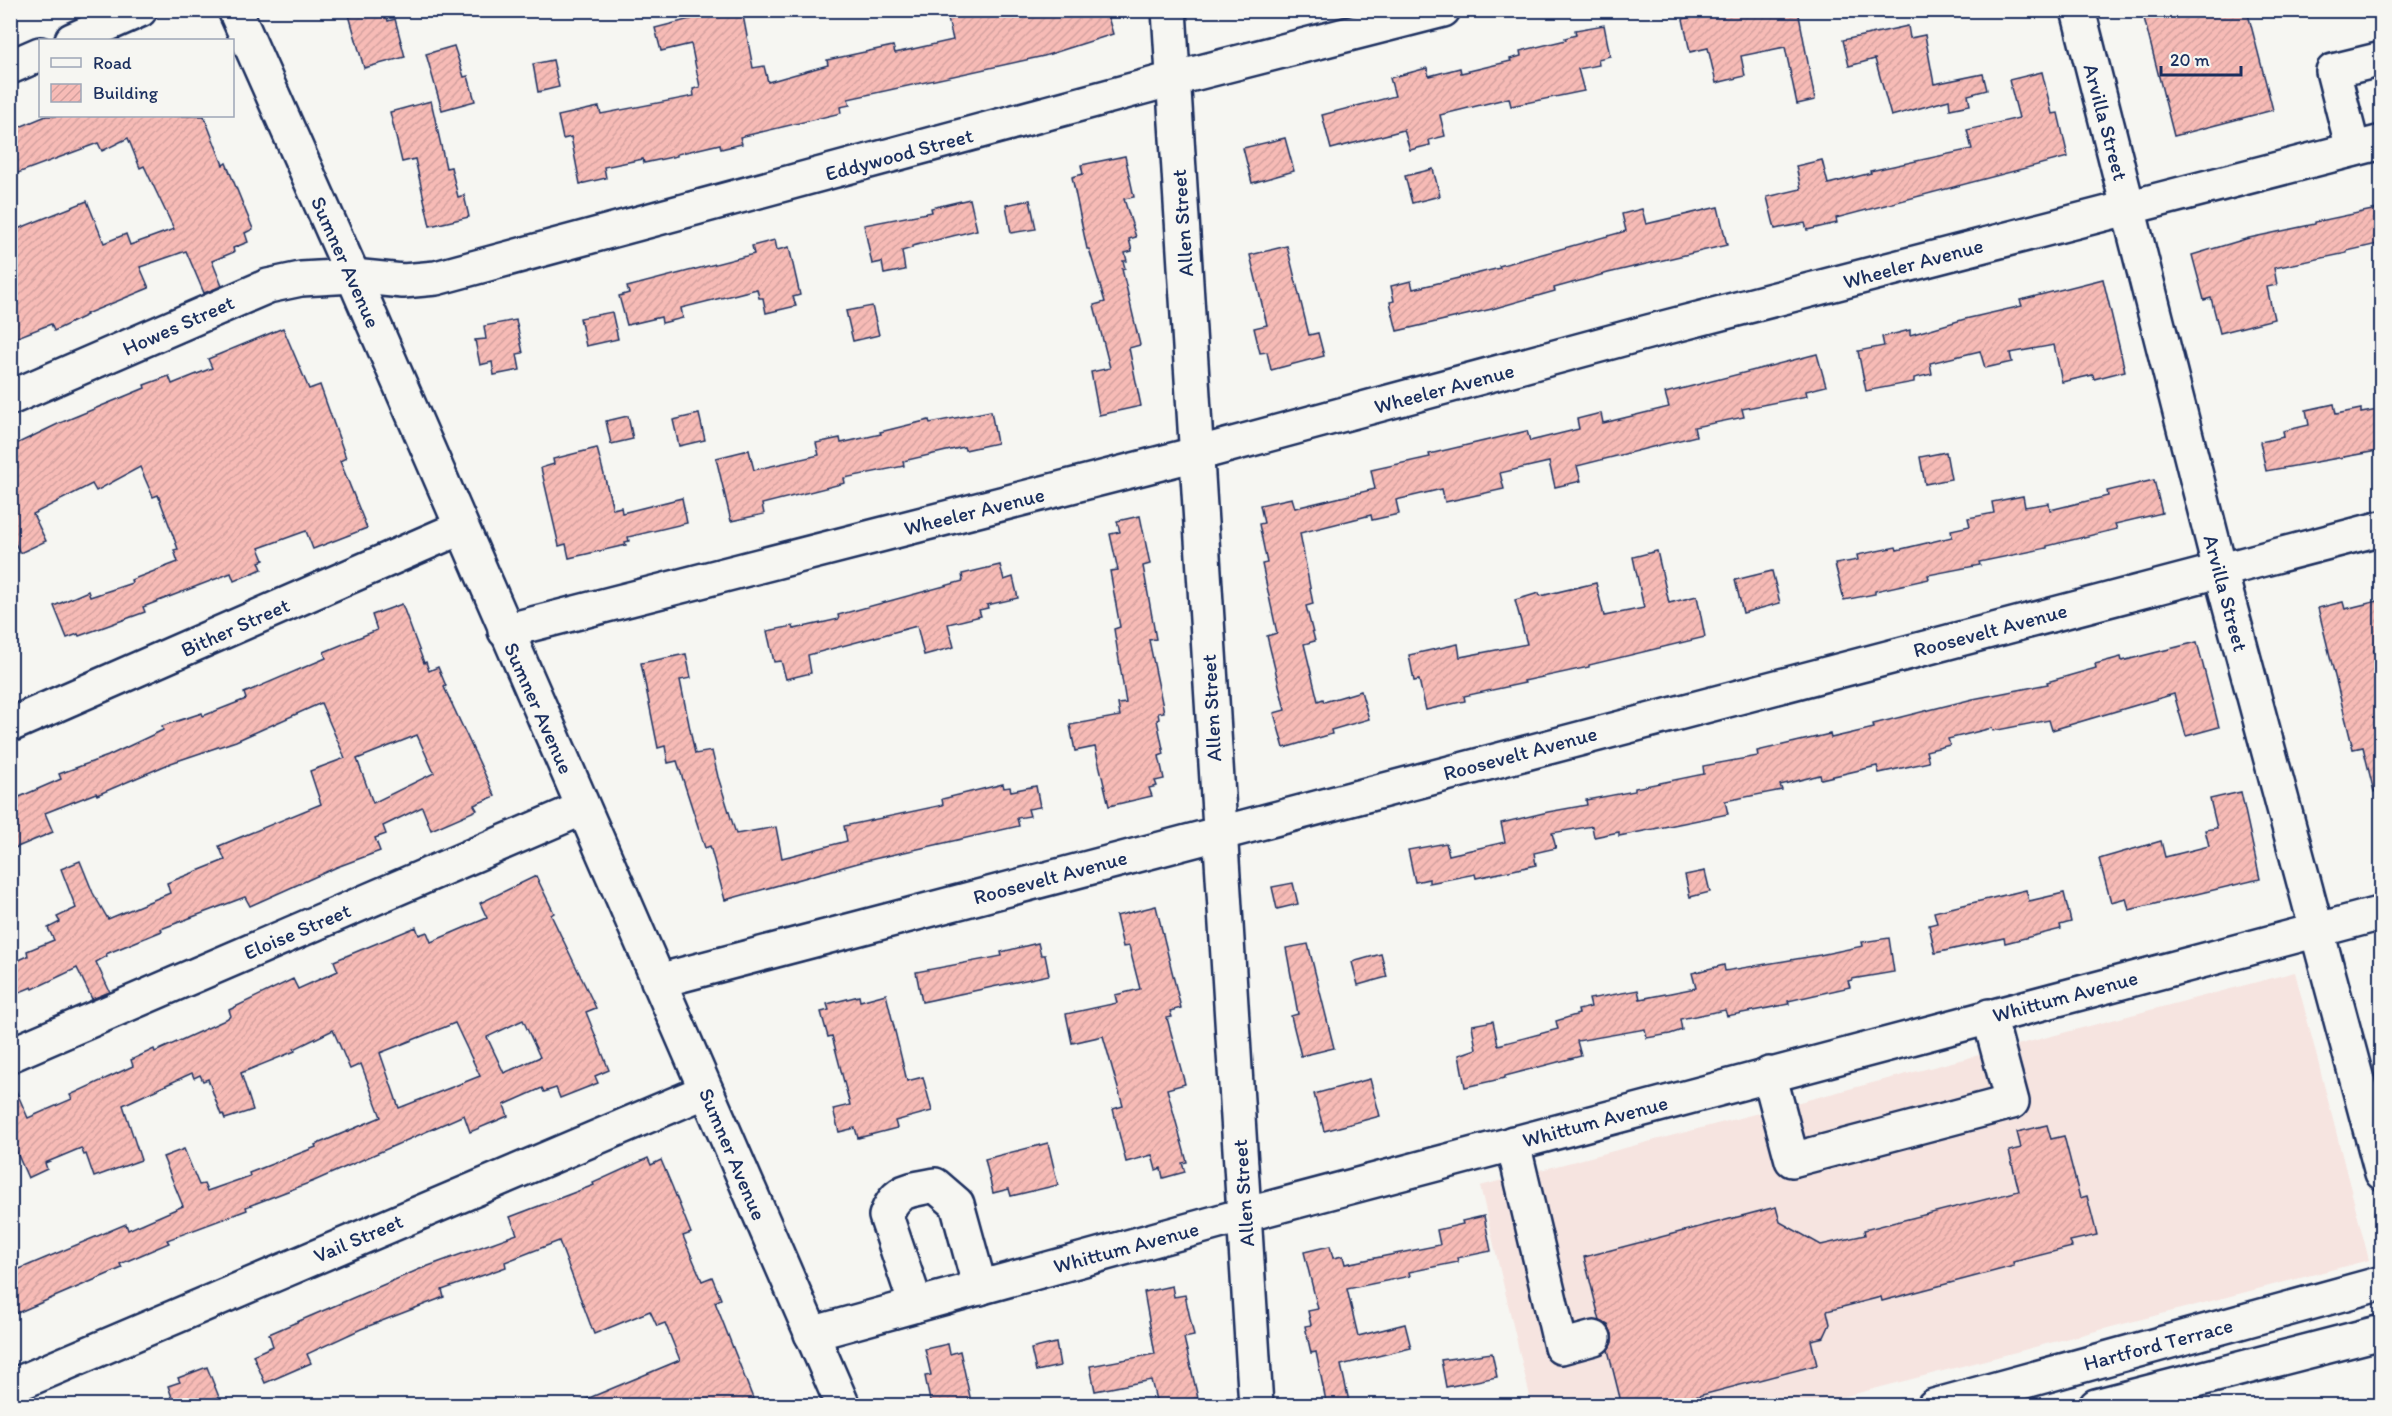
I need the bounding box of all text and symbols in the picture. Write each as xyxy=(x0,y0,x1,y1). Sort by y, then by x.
legend xyxy=(39,39,234,117)
scale bar xyxy=(2161,39,2240,77)
text: 20 m xyxy=(2170,49,2210,71)
text: Road xyxy=(93,52,132,74)
street label: Arvilla Street xyxy=(2078,61,2134,183)
text: Building xyxy=(93,82,159,104)
street label: Eddywood Street xyxy=(822,122,976,186)
street label: Allen Street xyxy=(1166,168,1198,278)
street label: Sumner Avenue xyxy=(306,192,386,332)
street label: Wheeler Avenue xyxy=(1840,232,1986,294)
street label: Howes Street xyxy=(118,289,238,361)
street label: Wheeler Avenue xyxy=(1371,357,1517,419)
street label: Wheeler Avenue xyxy=(901,481,1047,541)
street label: Arvilla Street xyxy=(2198,532,2254,654)
street label: Bither Street xyxy=(177,592,293,662)
street label: Roosevelt Avenue xyxy=(1910,597,2070,663)
street label: Sumner Avenue xyxy=(499,638,579,778)
street label: Allen Street xyxy=(1196,654,1226,762)
street label: Roosevelt Avenue xyxy=(1440,720,1600,786)
street label: Roosevelt Avenue xyxy=(970,844,1130,910)
street label: Eloise Street xyxy=(240,897,354,965)
street label: Whittum Avenue xyxy=(1990,965,2140,1027)
street label: Sumner Avenue xyxy=(694,1084,772,1224)
street label: Whittum Avenue xyxy=(1520,1090,1670,1152)
street label: Allen Street xyxy=(1227,1138,1259,1248)
street label: Vail Street xyxy=(310,1208,406,1268)
street label: Whittum Avenue xyxy=(1051,1216,1201,1278)
street label: Hartford Terrace xyxy=(2081,1312,2235,1376)

